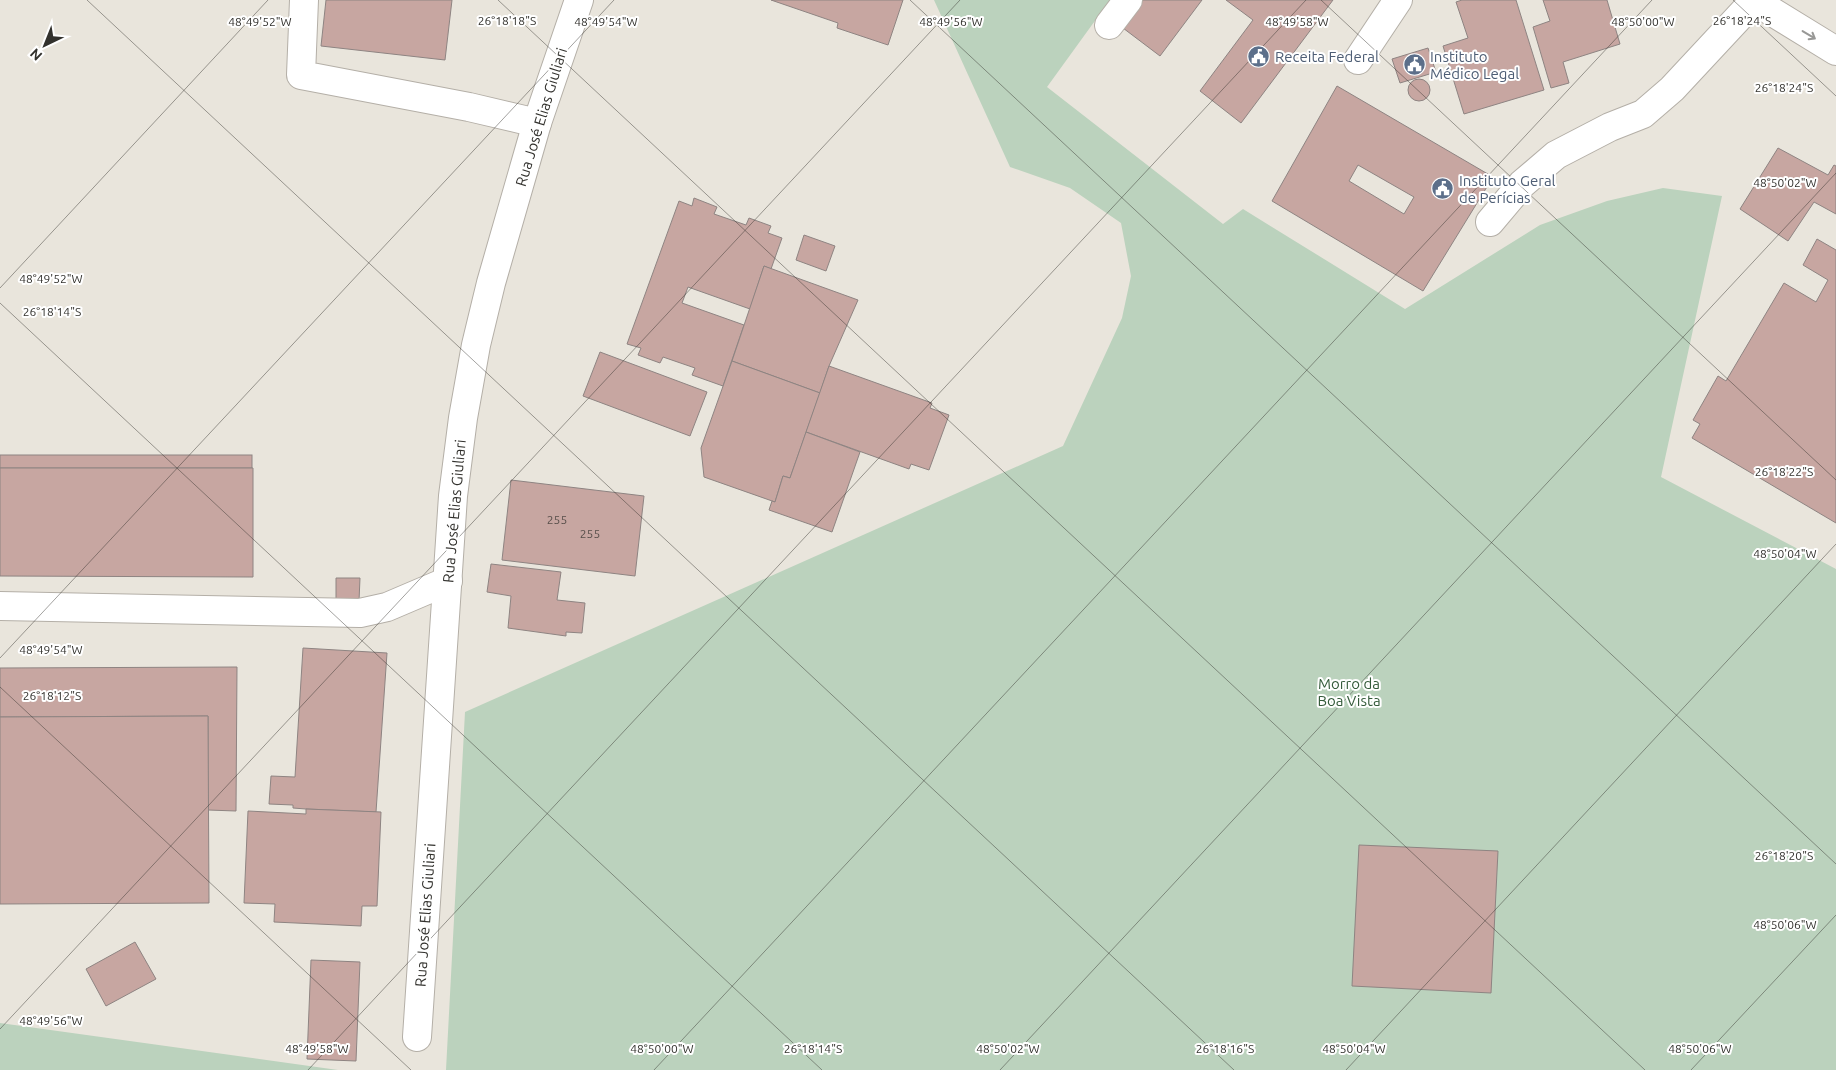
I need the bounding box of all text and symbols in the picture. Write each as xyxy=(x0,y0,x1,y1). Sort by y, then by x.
text: 26°18'18"S xyxy=(478,14,536,27)
text: 26°18'24"S xyxy=(1713,14,1771,27)
text: 48°49'52"W xyxy=(228,15,292,28)
text: 48°49'54"W xyxy=(574,15,638,28)
text: 48°49'56"W xyxy=(919,15,983,28)
text: 48°49'58"W xyxy=(1265,15,1329,28)
text: 48°50'00"W xyxy=(1611,15,1675,28)
north arrow xyxy=(20,20,70,70)
one-way arrow xyxy=(1802,30,1816,40)
public building icon: Receita Federal xyxy=(1247,44,1271,68)
text: N xyxy=(27,45,45,64)
street label: Rua José Elias Giuliari xyxy=(512,46,570,188)
place label: Receita Federal xyxy=(1275,48,1379,65)
place label: Instituto Médico Legal xyxy=(1430,48,1519,82)
public building icon: Instituto Médico Legal xyxy=(1402,53,1426,77)
text: 26°18'24"S xyxy=(1755,81,1813,94)
place label: Instituto Geral de Perícias xyxy=(1459,172,1556,206)
text: 48°50'02"W xyxy=(1753,176,1817,189)
public building icon: Instituto Geral de Perícias xyxy=(1431,177,1455,201)
text: 48°49'52"W xyxy=(19,272,83,285)
text: 26°18'14"S xyxy=(23,305,81,318)
street label: Rua José Elias Giuliari xyxy=(439,439,469,583)
text: 26°18'22"S xyxy=(1755,465,1813,478)
house number: 255 xyxy=(547,513,567,526)
house number: 255 xyxy=(580,527,600,540)
text: 48°50'04"W xyxy=(1753,547,1817,560)
text: 48°49'54"W xyxy=(19,643,83,656)
park label: Morro da Boa Vista xyxy=(1317,675,1381,709)
text: 26°18'12"S xyxy=(23,689,81,702)
street label: Rua José Elias Giuliari xyxy=(412,843,438,987)
text: 26°18'20"S xyxy=(1755,849,1813,862)
text: 48°50'06"W xyxy=(1753,918,1817,931)
text: 48°49'56"W xyxy=(19,1014,83,1027)
text: 48°49'58"W xyxy=(285,1042,349,1055)
text: 48°50'00"W xyxy=(630,1042,694,1055)
text: 26°18'14"S xyxy=(784,1042,842,1055)
text: 48°50'02"W xyxy=(976,1042,1040,1055)
text: 26°18'16"S xyxy=(1196,1042,1254,1055)
text: 48°50'04"W xyxy=(1322,1042,1386,1055)
text: 48°50'06"W xyxy=(1668,1042,1732,1055)

